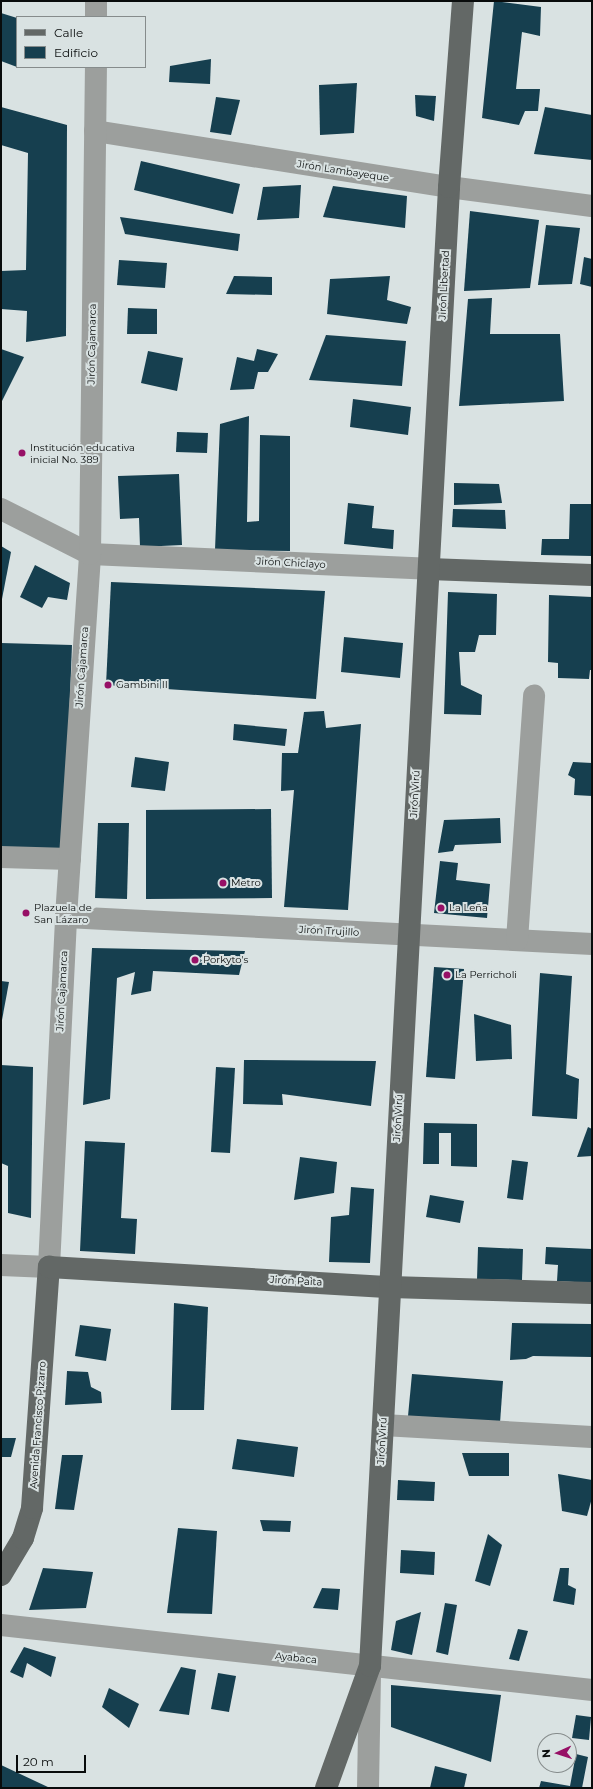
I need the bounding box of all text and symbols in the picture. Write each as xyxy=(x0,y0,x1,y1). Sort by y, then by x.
legend xyxy=(16,16,146,68)
text: Calle xyxy=(54,25,83,40)
text: Edificio xyxy=(54,45,98,60)
street label: Jirón Lambayeque xyxy=(296,158,390,184)
street label: Jirón Libertad xyxy=(436,250,452,320)
street label: Jirón Cajamarca xyxy=(85,304,99,384)
place label: Institución educativa inicial No. 389 xyxy=(30,441,135,464)
marker: Institución educativa inicial No. 389 xyxy=(17,448,27,458)
street label: Jirón Chiclayo xyxy=(256,555,326,571)
street label: Jirón Cajamarca xyxy=(73,626,91,708)
place label: Gambini II xyxy=(116,679,168,691)
marker: Gambini II xyxy=(103,680,113,690)
street label: Jirón Virú xyxy=(408,770,422,818)
place label: Metro xyxy=(231,877,261,889)
marker: Metro xyxy=(218,878,228,888)
place label: Plazuela de San Lázaro xyxy=(34,901,92,924)
place label: La Leña xyxy=(449,902,488,914)
marker: La Leña xyxy=(436,903,446,913)
marker: Plazuela de San Lázaro xyxy=(21,908,31,918)
street label: Jirón Trujillo xyxy=(298,923,360,939)
street label: Jirón Cajamarca xyxy=(54,950,70,1032)
place label: Porkyto's xyxy=(203,954,248,966)
marker: Porkyto's xyxy=(190,955,200,965)
place label: La Perricholi xyxy=(455,969,517,981)
marker: La Perricholi xyxy=(442,970,452,980)
street label: Jirón Virú xyxy=(391,1094,405,1142)
street label: Jirón Paita xyxy=(269,1274,323,1288)
street label: Avenida Francisco Pizarro xyxy=(28,1361,48,1489)
street label: Jirón Virú xyxy=(375,1417,389,1465)
street label: Ayabaca xyxy=(274,1650,318,1666)
north arrow xyxy=(537,1733,577,1773)
scale bar xyxy=(18,1747,88,1773)
text: N xyxy=(539,1749,553,1758)
text: 20 m xyxy=(23,1754,54,1769)

